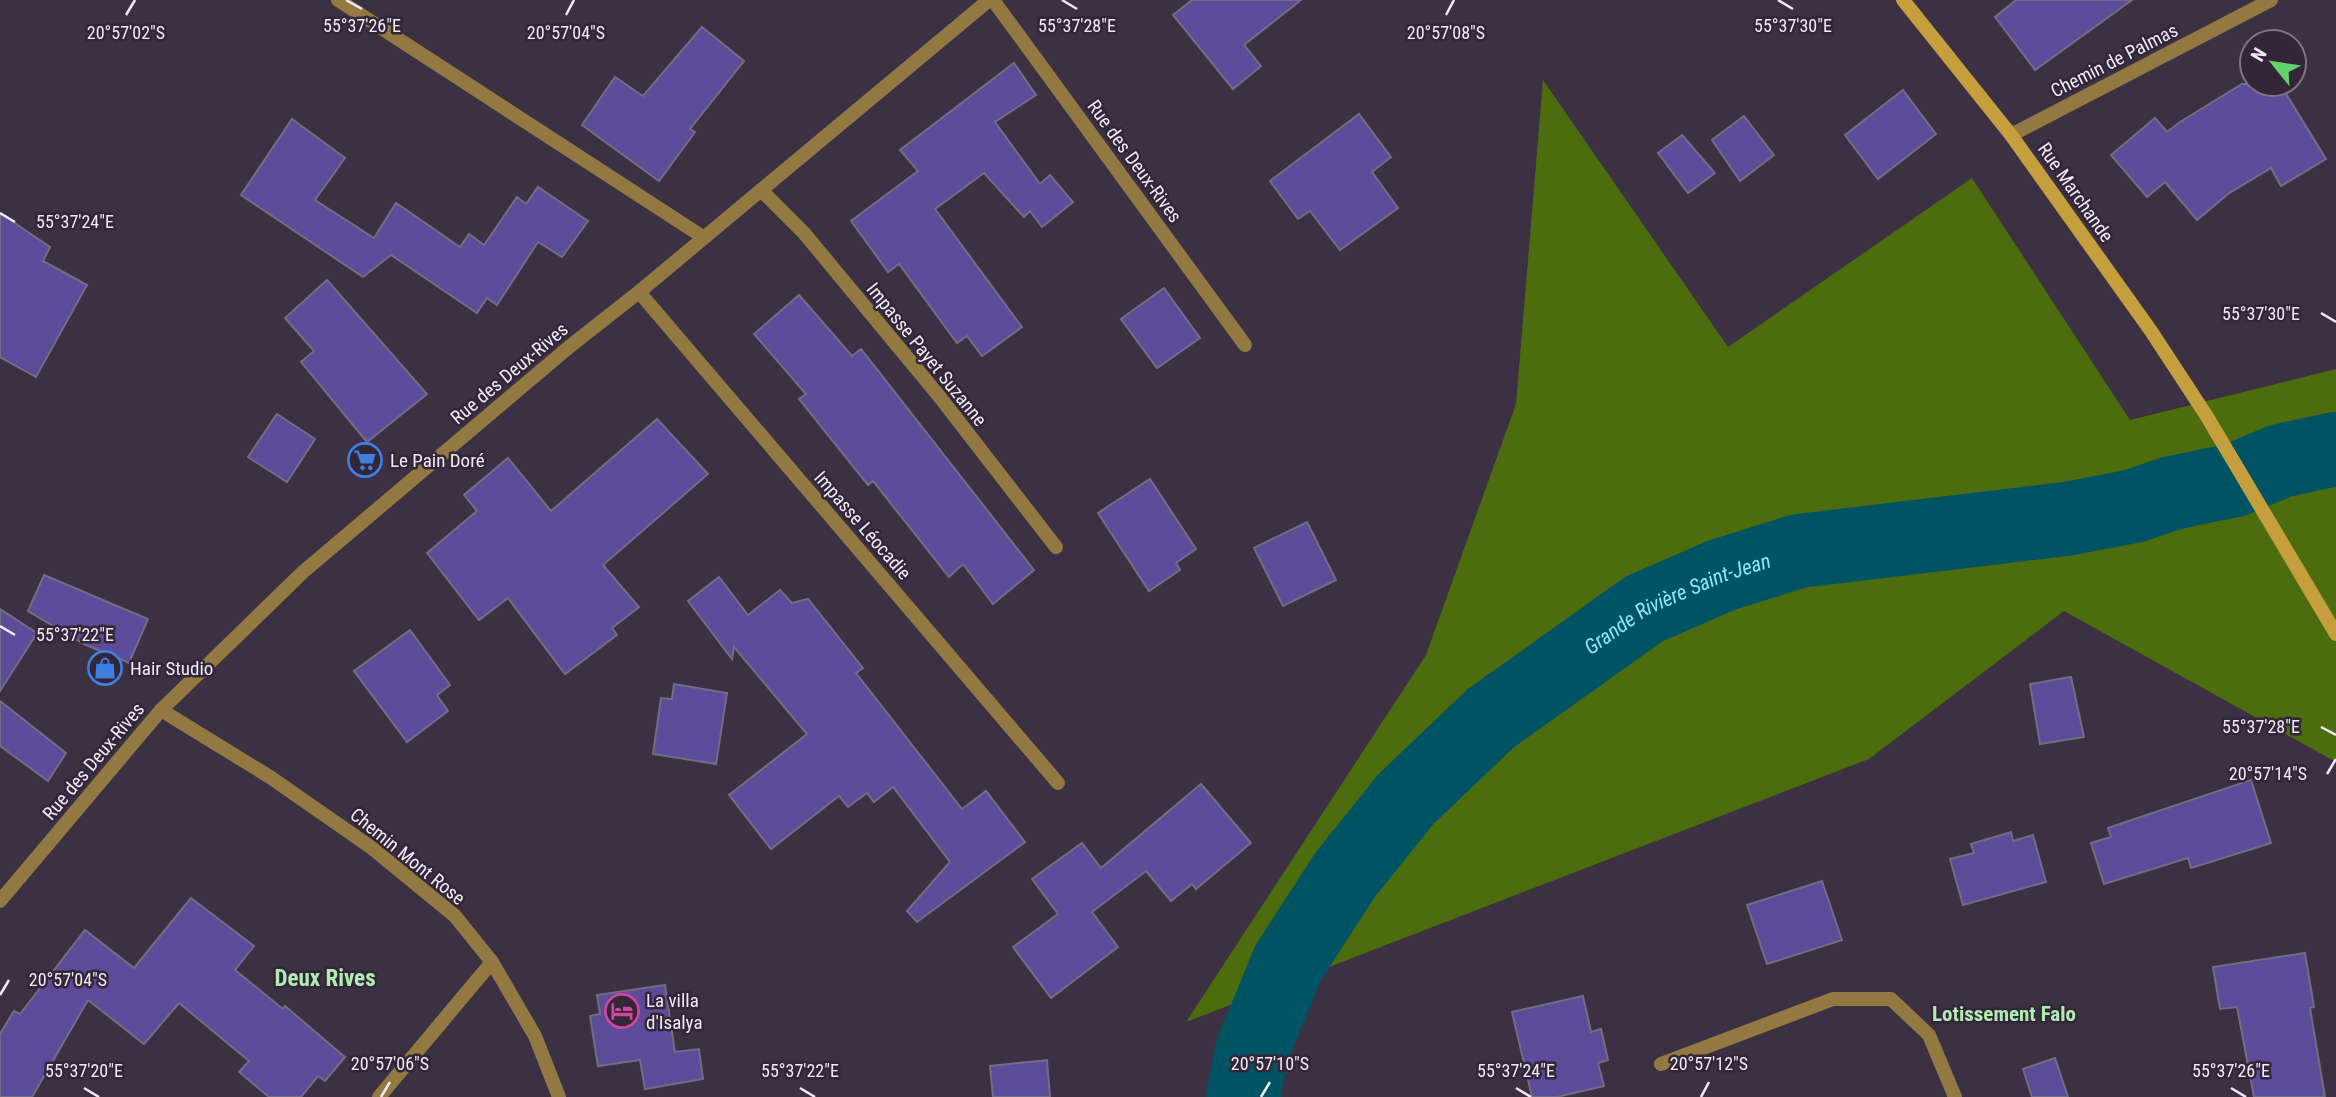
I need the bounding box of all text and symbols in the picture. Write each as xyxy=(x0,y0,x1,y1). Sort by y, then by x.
text: 55°37'26"E xyxy=(323,15,401,36)
text: 55°37'28"E xyxy=(1038,15,1116,36)
text: 55°37'30"E xyxy=(1754,15,1832,36)
street label: Chemin de Palmas xyxy=(2047,18,2182,102)
text: 20°57'02"S xyxy=(87,22,165,43)
text: 20°57'04"S xyxy=(527,22,605,43)
text: 20°57'08"S xyxy=(1407,22,1485,43)
north arrow xyxy=(2238,28,2308,98)
text: N xyxy=(2246,44,2272,66)
street label: Rue des Deux-Rives xyxy=(1082,96,1187,227)
street label: Rue Marchande xyxy=(2033,138,2118,247)
text: 55°37'24"E xyxy=(36,211,114,232)
street label: Impasse Payet Suzanne xyxy=(862,278,992,431)
text: 55°37'30"E xyxy=(2222,303,2300,324)
street label: Rue des Deux-Rives xyxy=(446,318,573,429)
supermarket icon: Le Pain Doré xyxy=(346,441,384,479)
place label: Le Pain Doré xyxy=(390,449,485,472)
street label: Impasse Léocadie xyxy=(809,466,916,584)
water label: Grande Rivière Saint-Jean xyxy=(1580,549,1774,660)
text: 55°37'22"E xyxy=(36,624,114,645)
shop icon: Hair Studio xyxy=(86,649,124,687)
place label: Hair Studio xyxy=(130,657,213,680)
street label: Rue des Deux-Rives xyxy=(38,698,149,825)
text: 55°37'28"E xyxy=(2222,716,2300,737)
text: 20°57'14"S xyxy=(2229,763,2307,784)
street label: Chemin Mont Rose xyxy=(346,803,470,910)
district label: Deux Rives xyxy=(274,965,376,992)
text: 20°57'04"S xyxy=(29,969,107,990)
place label: La villa d'Isalya xyxy=(646,989,703,1034)
hotel icon: La villa d'Isalya xyxy=(603,992,641,1030)
district label: Lotissement Falo xyxy=(1932,1002,2076,1026)
text: 20°57'06"S xyxy=(351,1053,429,1074)
text: 20°57'10"S xyxy=(1231,1053,1309,1074)
text: 20°57'12"S xyxy=(1670,1053,1748,1074)
text: 55°37'20"E xyxy=(45,1060,123,1081)
text: 55°37'22"E xyxy=(761,1060,839,1081)
text: 55°37'24"E xyxy=(1477,1060,1555,1081)
text: 55°37'26"E xyxy=(2192,1060,2270,1081)

